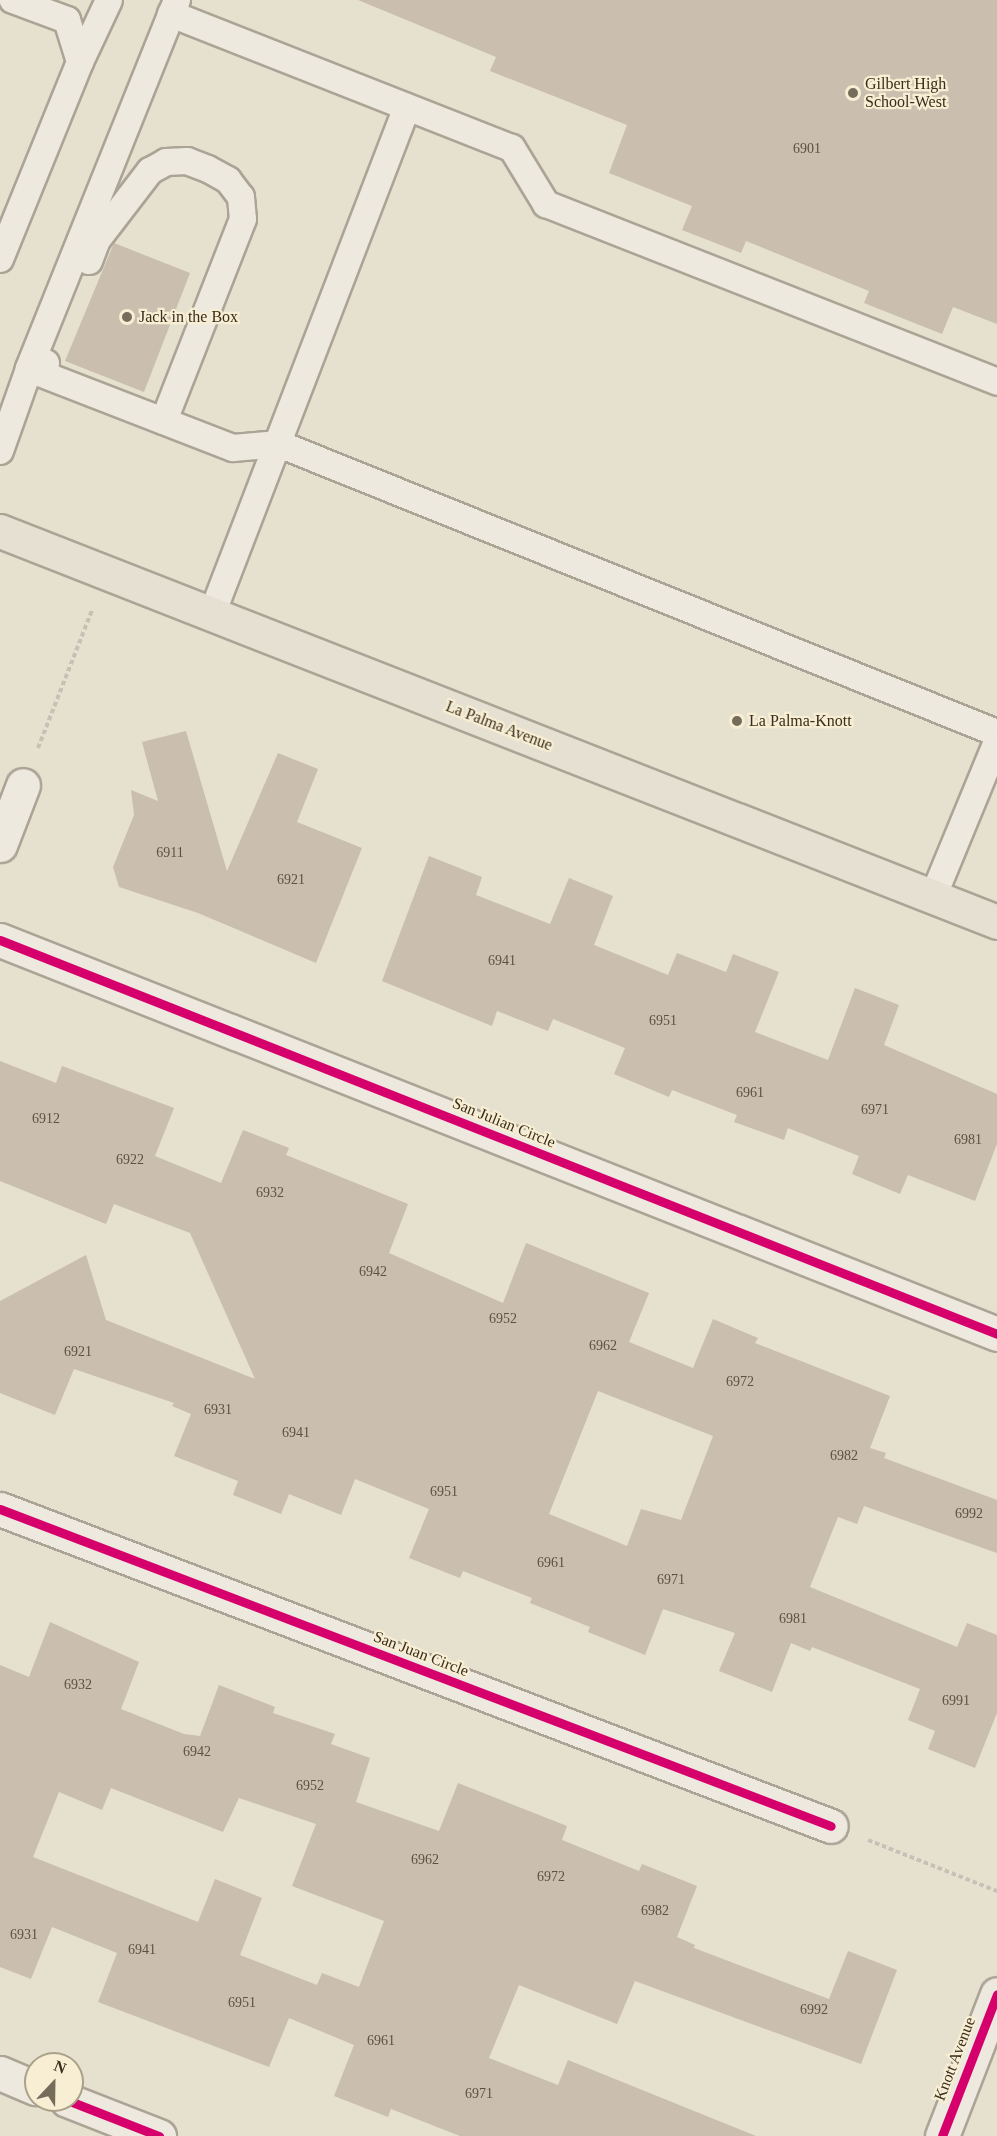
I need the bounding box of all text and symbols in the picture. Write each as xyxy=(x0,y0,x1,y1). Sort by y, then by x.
place label: Gilbert High School-West xyxy=(865,74,946,112)
marker: Gilbert High School-West xyxy=(846,86,860,100)
house number: 6901 xyxy=(793,141,821,157)
place label: Jack in the Box xyxy=(139,307,238,327)
marker: Jack in the Box xyxy=(120,310,134,324)
street label: La Palma Avenue xyxy=(443,697,555,755)
place label: La Palma-Knott xyxy=(749,711,852,731)
marker: La Palma-Knott xyxy=(730,714,744,728)
house number: 6911 xyxy=(156,845,184,861)
house number: 6921 xyxy=(277,872,305,888)
house number: 6941 xyxy=(488,953,516,969)
house number: 6951 xyxy=(649,1013,677,1029)
house number: 6961 xyxy=(736,1085,764,1101)
street label: San Julian Circle xyxy=(450,1094,558,1152)
house number: 6971 xyxy=(861,1102,889,1118)
house number: 6912 xyxy=(32,1111,60,1127)
house number: 6981 xyxy=(954,1132,982,1148)
house number: 6922 xyxy=(116,1152,144,1168)
house number: 6932 xyxy=(256,1185,284,1201)
house number: 6942 xyxy=(359,1264,387,1280)
house number: 6952 xyxy=(489,1311,517,1327)
house number: 6962 xyxy=(589,1338,617,1354)
house number: 6921 xyxy=(64,1344,92,1360)
house number: 6972 xyxy=(726,1374,754,1390)
house number: 6931 xyxy=(204,1402,232,1418)
house number: 6941 xyxy=(282,1425,310,1441)
house number: 6982 xyxy=(830,1448,858,1464)
house number: 6951 xyxy=(430,1484,458,1500)
house number: 6992 xyxy=(955,1506,983,1522)
house number: 6961 xyxy=(537,1555,565,1571)
house number: 6971 xyxy=(657,1572,685,1588)
house number: 6981 xyxy=(779,1611,807,1627)
street label: San Juan Circle xyxy=(371,1627,471,1681)
house number: 6932 xyxy=(64,1677,92,1693)
house number: 6991 xyxy=(942,1693,970,1709)
house number: 6942 xyxy=(183,1744,211,1760)
house number: 6952 xyxy=(296,1778,324,1794)
house number: 6962 xyxy=(411,1852,439,1868)
house number: 6972 xyxy=(537,1869,565,1885)
house number: 6982 xyxy=(641,1903,669,1919)
house number: 6931 xyxy=(10,1927,38,1943)
house number: 6941 xyxy=(128,1942,156,1958)
house number: 6951 xyxy=(228,1995,256,2011)
house number: 6992 xyxy=(800,2002,828,2018)
street label: Knott Avenue xyxy=(930,2014,980,2104)
house number: 6961 xyxy=(367,2033,395,2049)
north arrow xyxy=(24,2052,84,2112)
text: N xyxy=(52,2057,69,2077)
house number: 6971 xyxy=(465,2086,493,2102)

